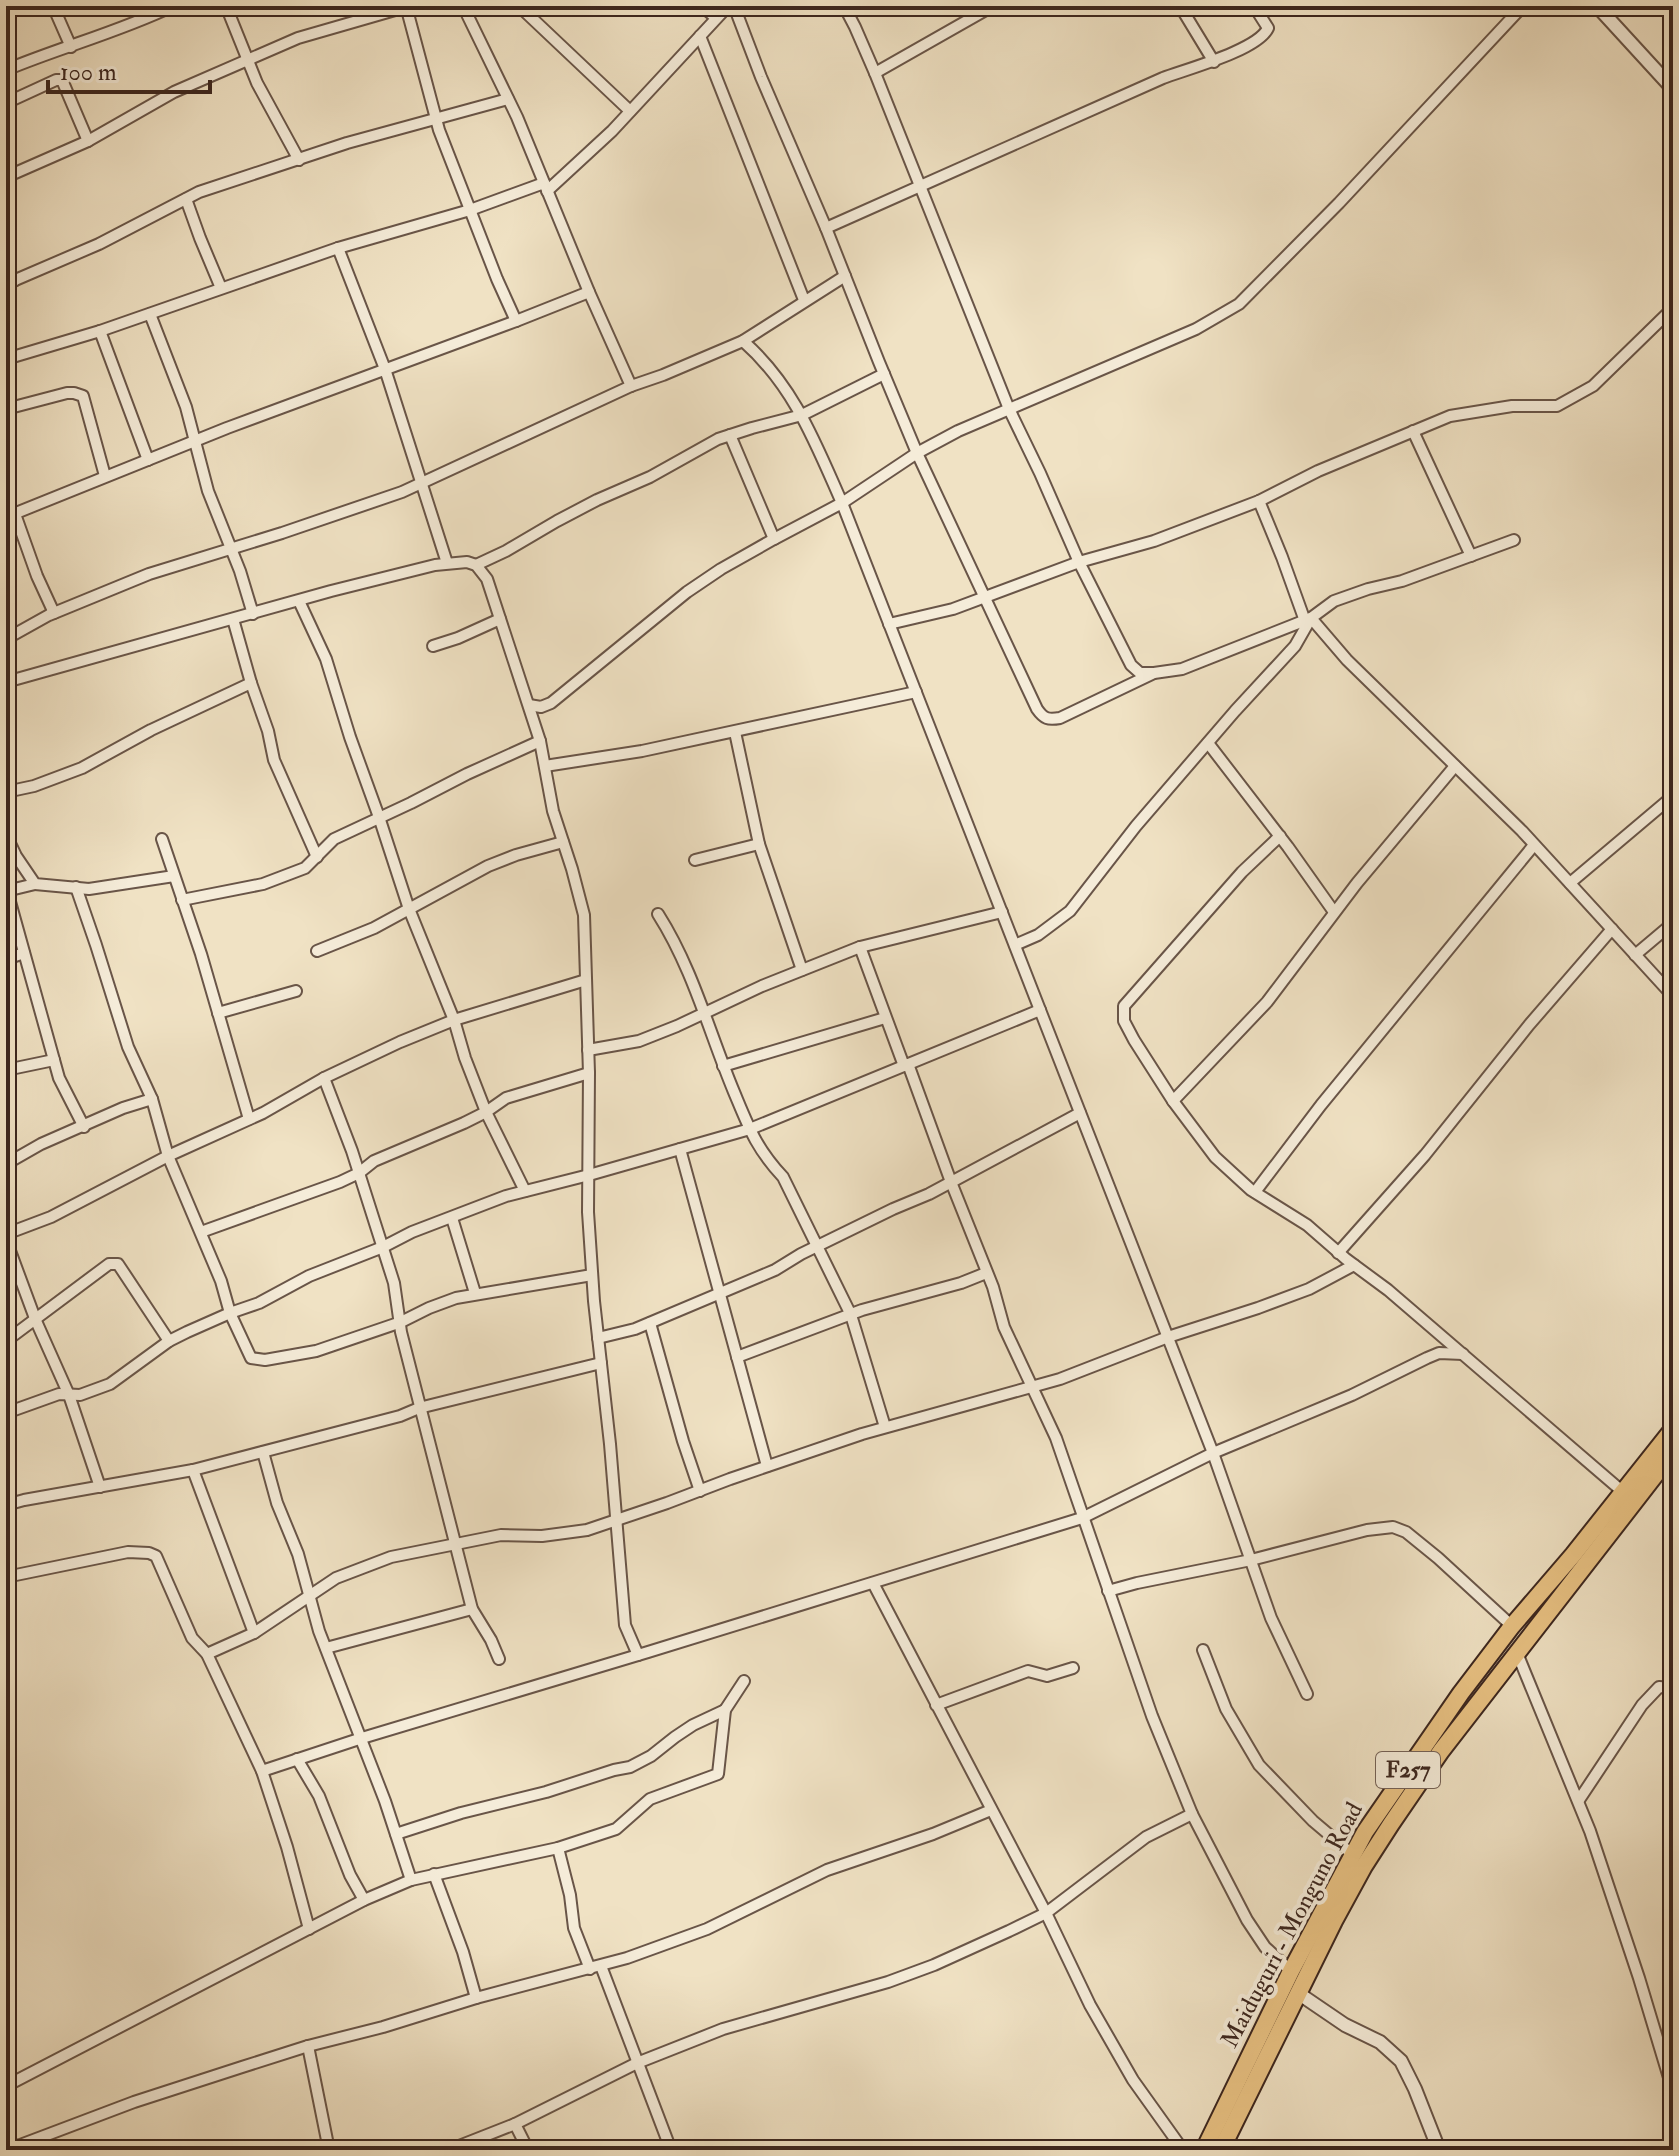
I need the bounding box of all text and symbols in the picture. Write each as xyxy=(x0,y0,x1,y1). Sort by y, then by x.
scale bar xyxy=(48,44,210,94)
text: 100 m xyxy=(60,57,117,88)
road number: F257 xyxy=(1376,1752,1440,1788)
street label: Maiduguri - Monguno Road xyxy=(1214,1797,1370,2053)

